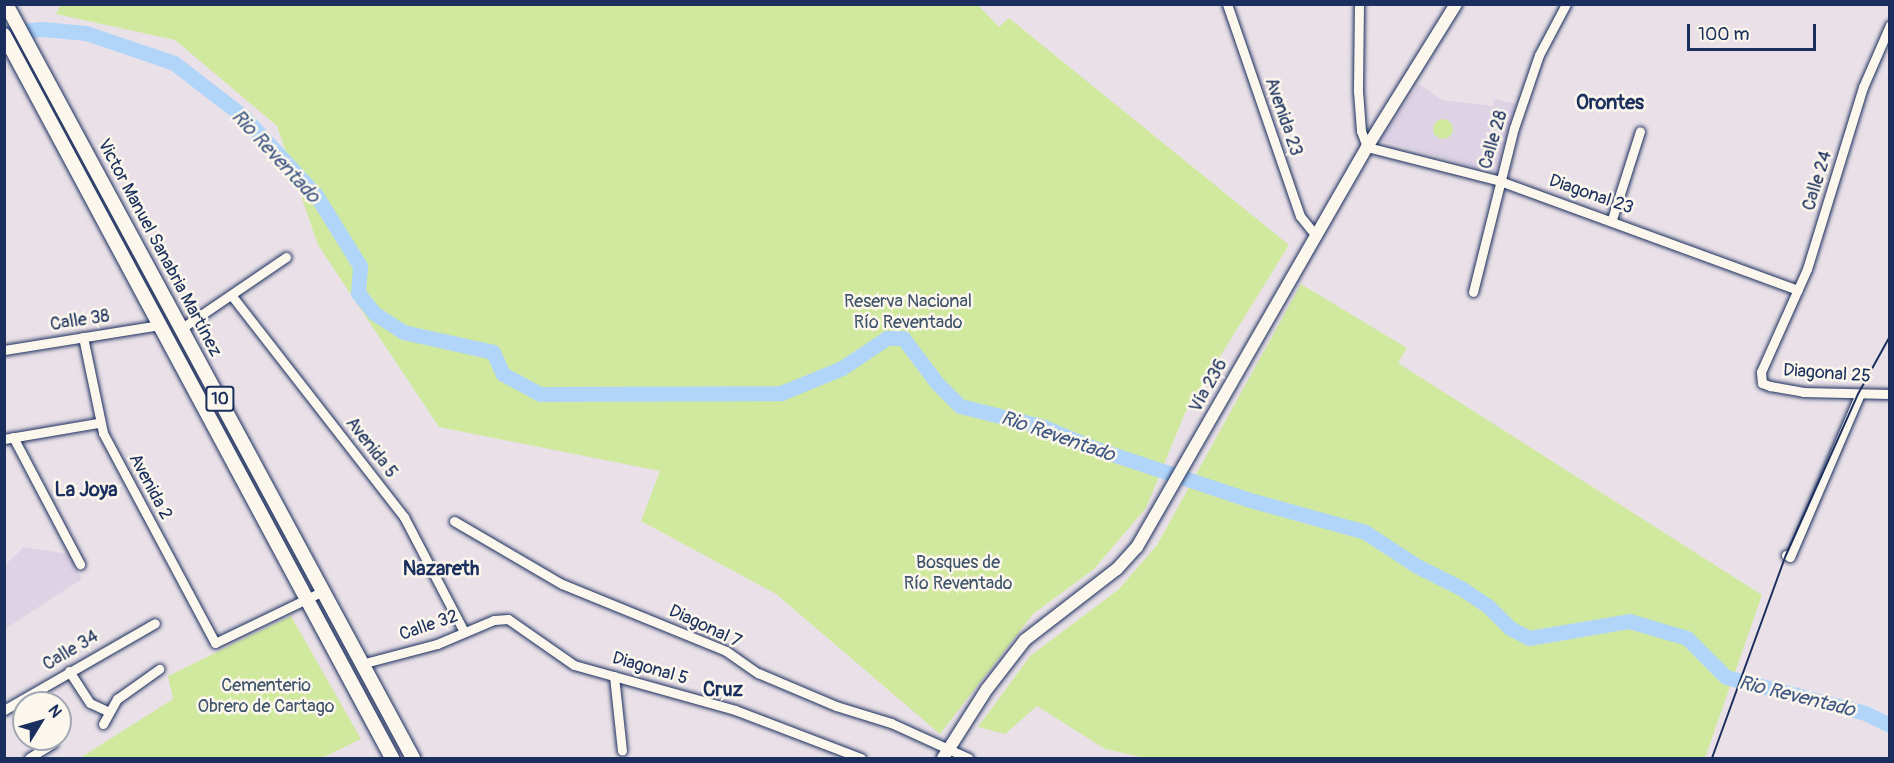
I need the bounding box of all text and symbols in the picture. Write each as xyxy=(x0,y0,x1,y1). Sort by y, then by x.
scale bar xyxy=(1690,12,1819,50)
text: 100 m xyxy=(1698,23,1750,46)
street label: Avenida 23 xyxy=(1260,75,1306,159)
district label: Orontes xyxy=(1576,90,1644,114)
water label: Rio Reventado xyxy=(227,104,325,208)
street label: Calle 28 xyxy=(1475,108,1513,172)
street label: Victor Manuel Sanabria Martínez xyxy=(92,135,226,361)
street label: Calle 24 xyxy=(1799,149,1837,213)
street label: Diagonal 23 xyxy=(1546,171,1636,219)
park label: Reserva Nacional Río Reventado xyxy=(844,292,972,334)
street label: Calle 38 xyxy=(49,306,111,336)
street label: Vía 236 xyxy=(1185,355,1233,417)
street label: Diagonal 25 xyxy=(1782,360,1872,388)
road number: 10 xyxy=(205,386,235,412)
water label: Rio Reventado xyxy=(998,405,1118,467)
street label: Avenida 5 xyxy=(340,413,402,483)
street label: Avenida 2 xyxy=(124,450,176,524)
district label: La Joya xyxy=(54,477,118,501)
park label: Bosques de Río Reventado xyxy=(904,553,1012,596)
district label: Nazareth xyxy=(403,556,479,580)
street label: Diagonal 7 xyxy=(665,601,745,653)
street label: Calle 32 xyxy=(397,606,461,646)
street label: Calle 34 xyxy=(39,626,103,676)
street label: Diagonal 5 xyxy=(610,648,690,690)
water label: Rio Reventado xyxy=(1736,670,1858,722)
park label: Cementerio Obrero de Cartago xyxy=(198,676,334,718)
district label: Cruz xyxy=(703,677,743,701)
north arrow xyxy=(12,691,72,751)
text: N xyxy=(44,701,66,722)

